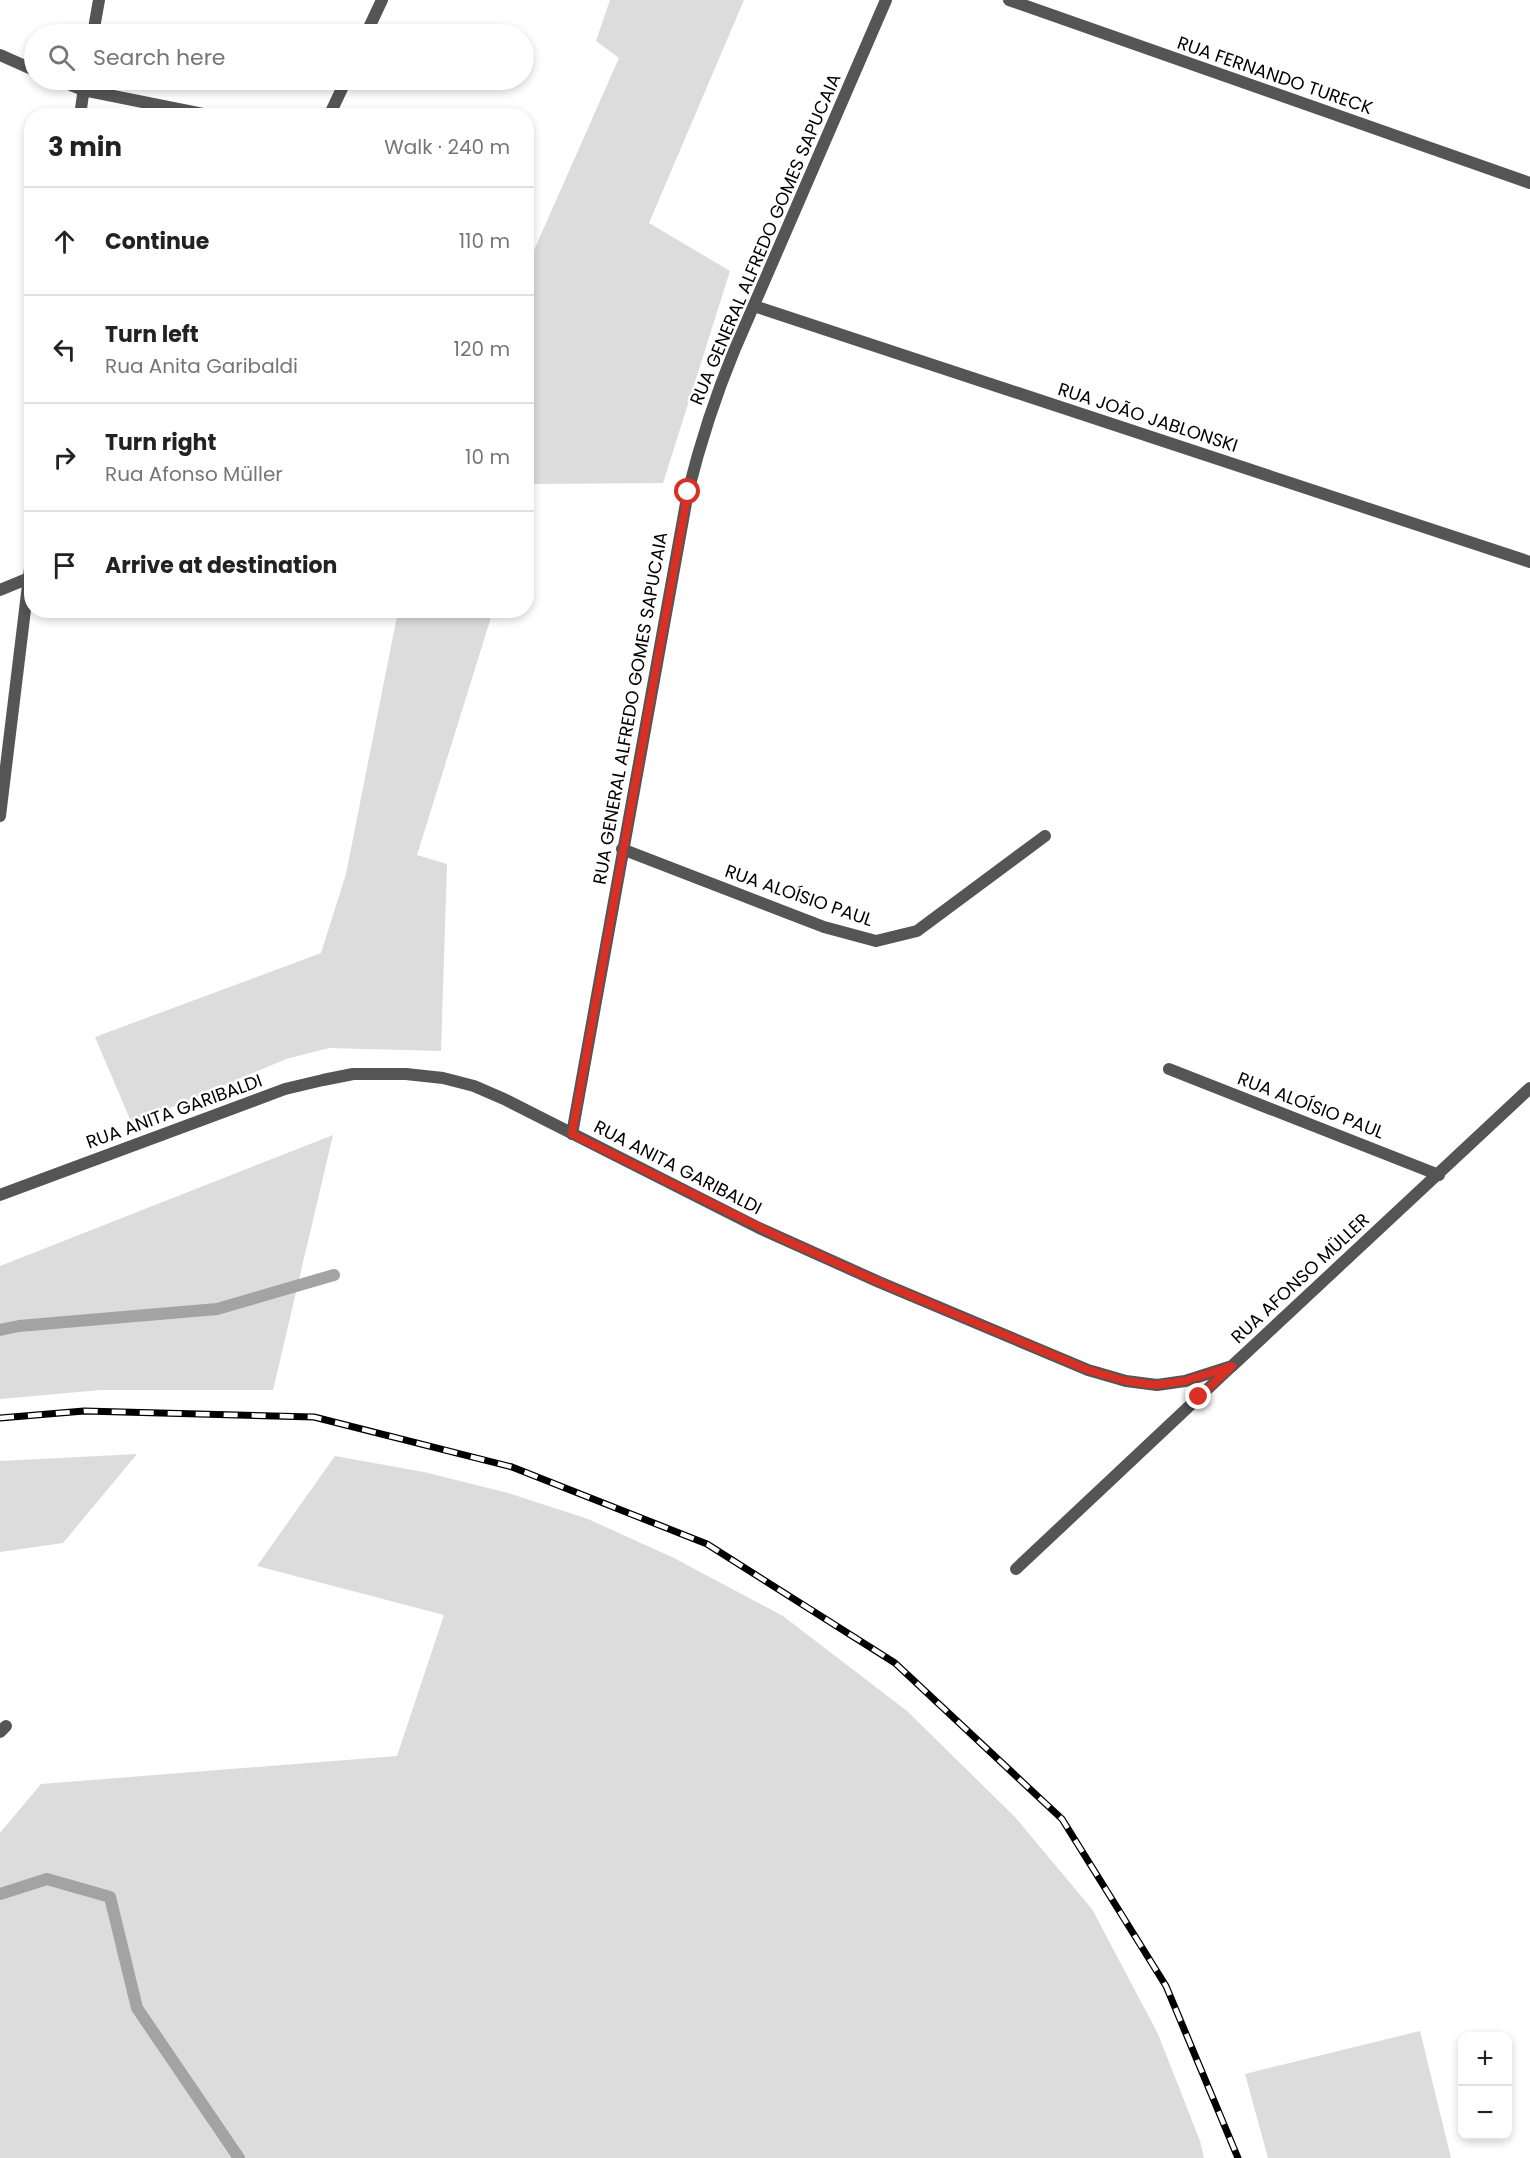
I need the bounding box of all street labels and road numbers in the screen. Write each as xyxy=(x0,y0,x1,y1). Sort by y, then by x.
street label: RUA FERNANDO TURECK xyxy=(1174,30,1376,120)
street label: RUA GENERAL ALFREDO GOMES SAPUCAIA xyxy=(684,69,846,409)
street label: RUA JOÃO JABLONSKI xyxy=(1055,376,1241,458)
street label: RUA GENERAL ALFREDO GOMES SAPUCAIA xyxy=(587,530,673,886)
street label: RUA ALOÍSIO PAUL xyxy=(722,858,877,932)
street label: RUA ALOÍSIO PAUL xyxy=(1234,1066,1388,1145)
street label: RUA ANITA GARIBALDI xyxy=(83,1068,265,1154)
street label: RUA ANITA GARIBALDI xyxy=(590,1114,766,1220)
street label: RUA AFONSO MÜLLER xyxy=(1225,1207,1375,1349)

